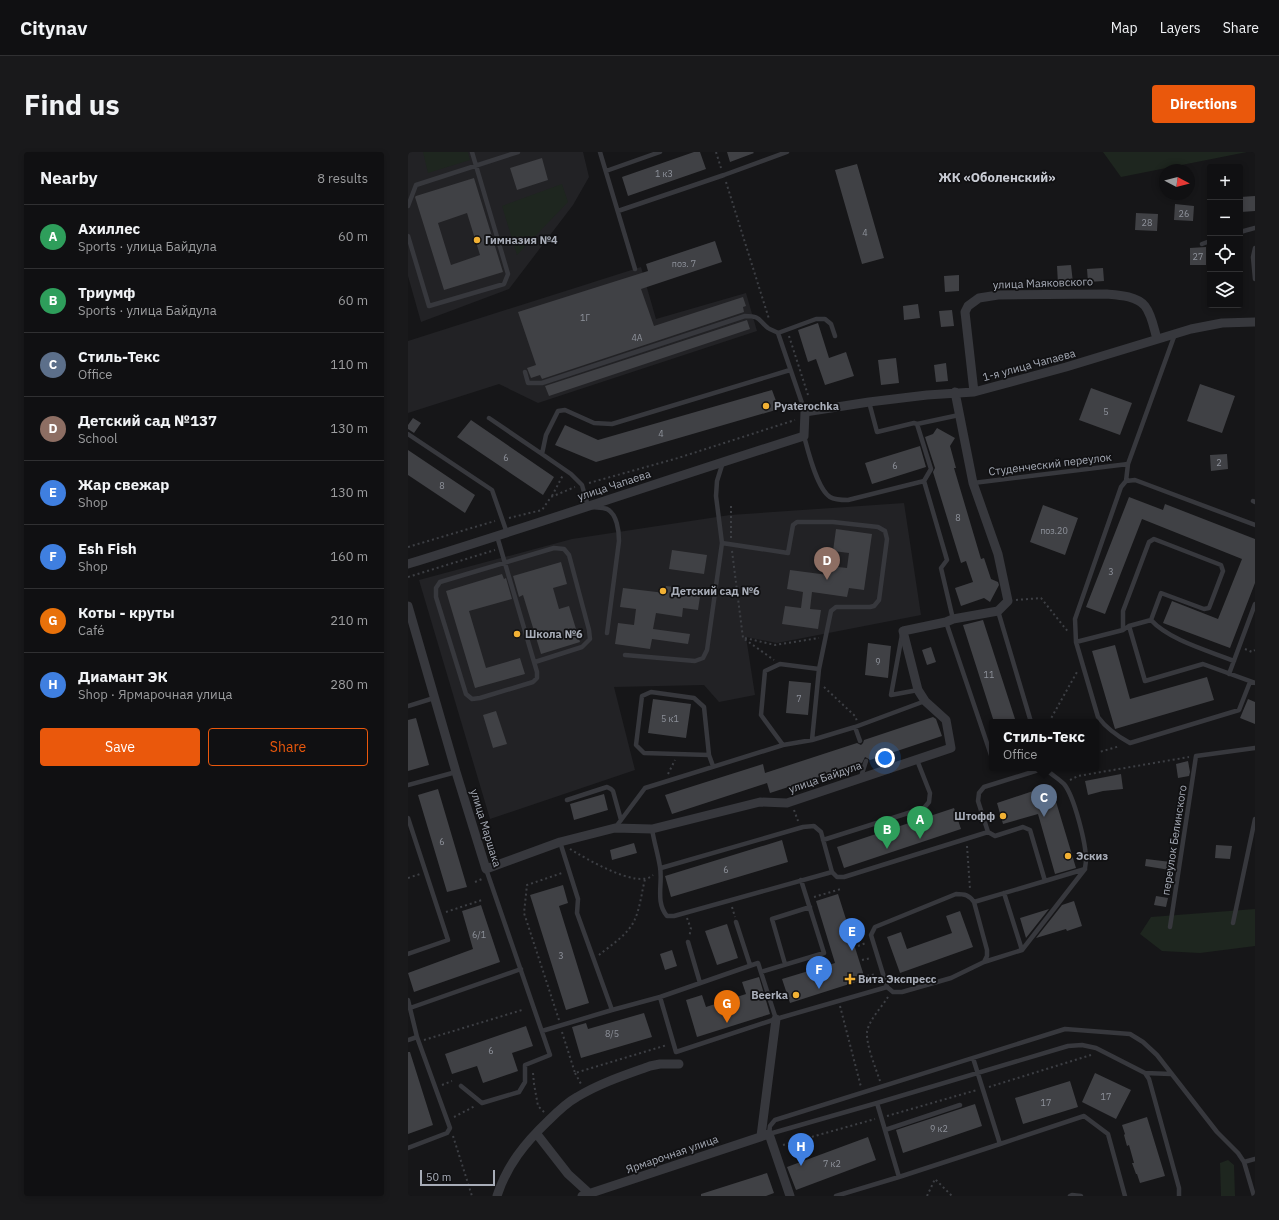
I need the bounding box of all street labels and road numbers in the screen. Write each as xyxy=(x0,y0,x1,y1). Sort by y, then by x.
street label: улица Маяковского xyxy=(993,274,1093,292)
street label: 1-я улица Чапаева xyxy=(981,346,1077,384)
street label: Студенческий переулок xyxy=(988,449,1112,479)
street label: улица Чапаева xyxy=(576,467,653,503)
street label: улица Байдула xyxy=(787,758,863,796)
street label: переулок Белинского xyxy=(1158,784,1190,896)
street label: улица Маршака xyxy=(468,787,505,869)
street label: Ярмарочная улица xyxy=(624,1132,720,1176)

